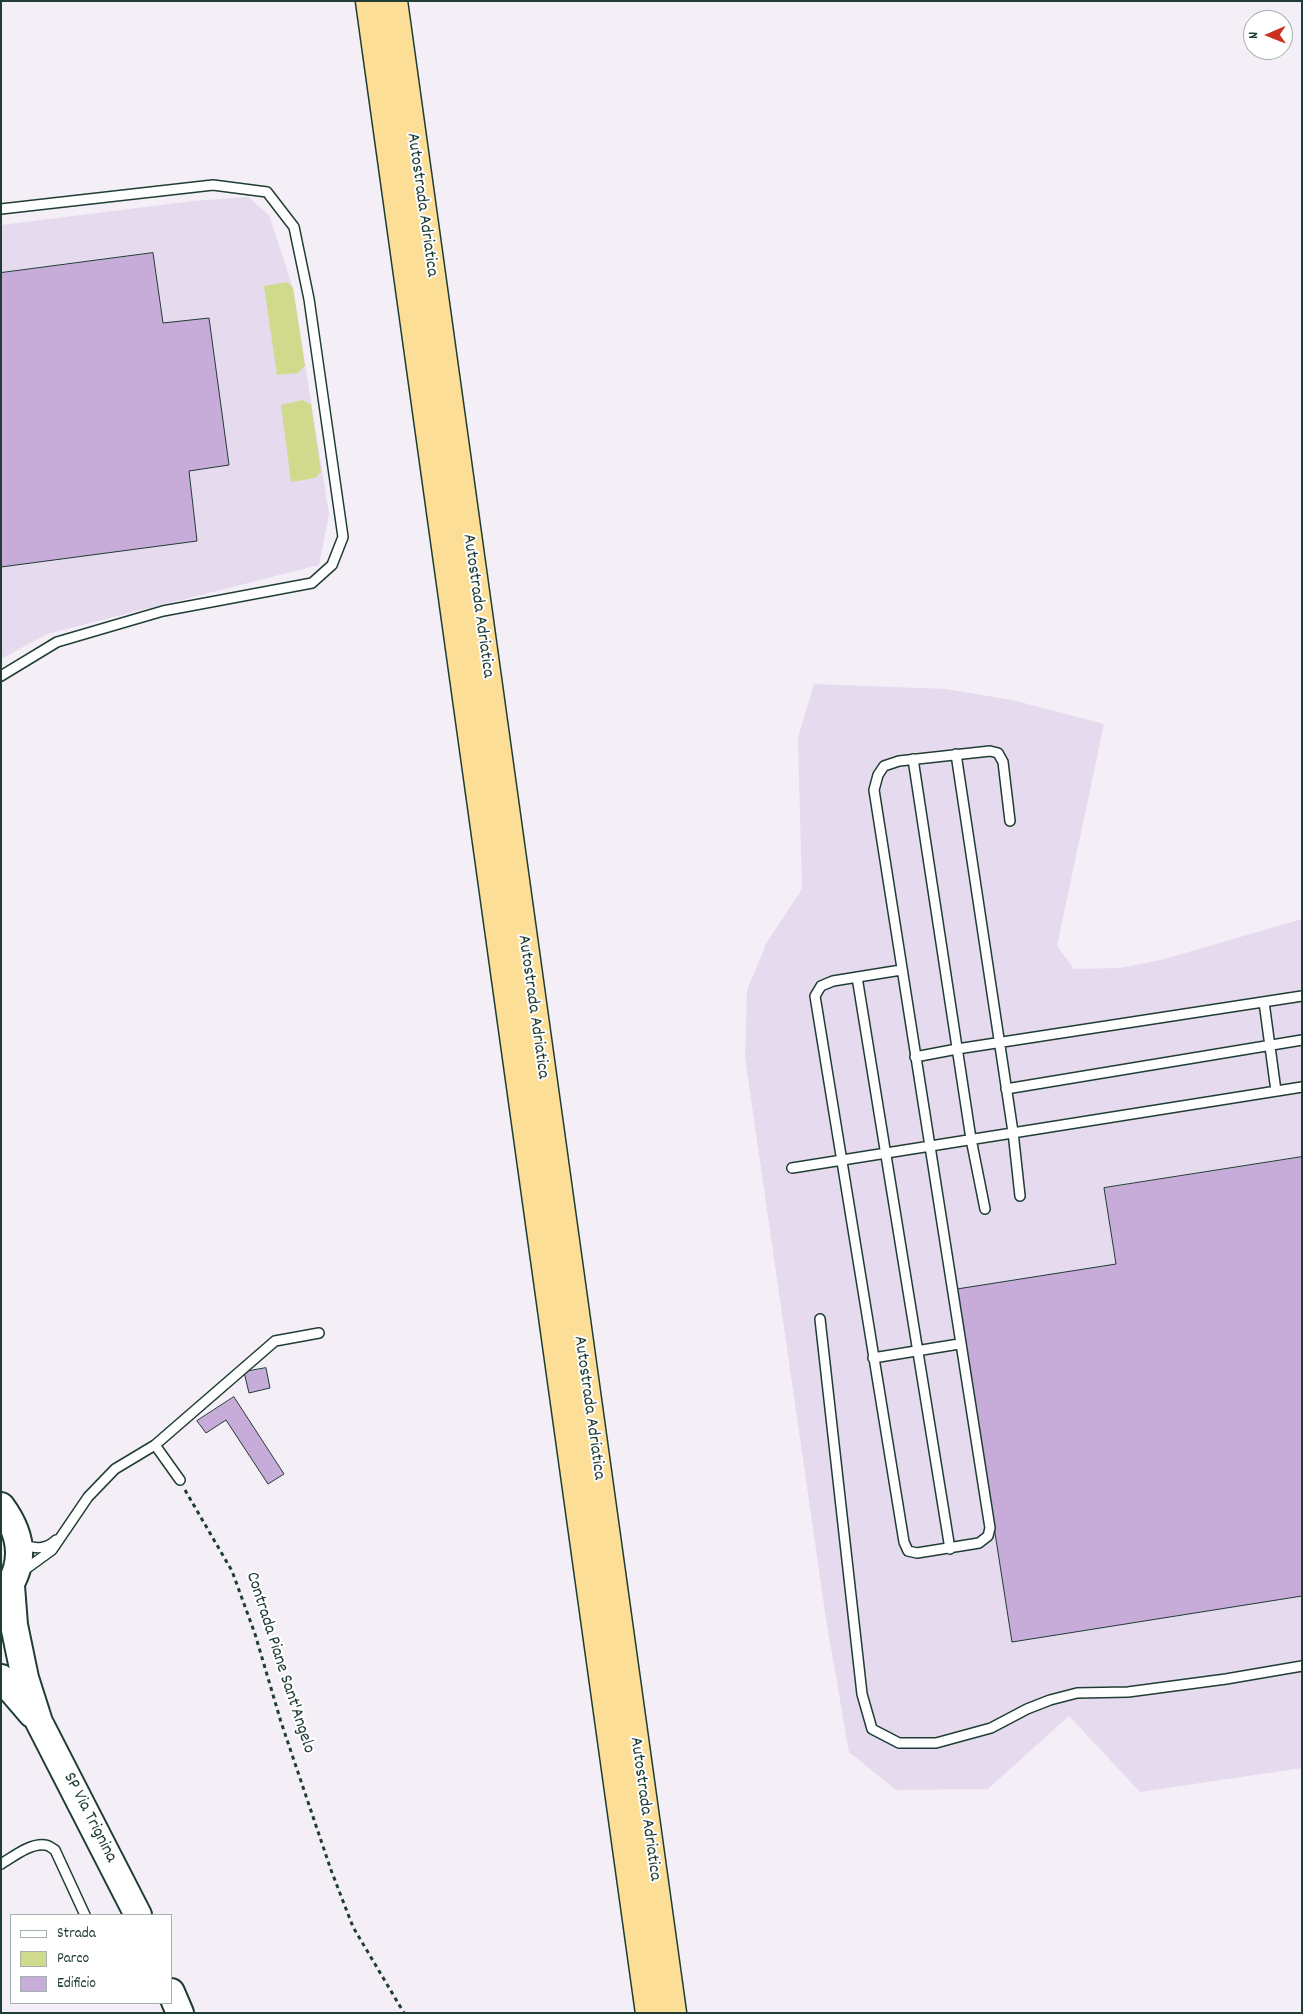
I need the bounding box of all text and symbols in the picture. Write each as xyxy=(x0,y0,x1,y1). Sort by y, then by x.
north arrow xyxy=(1243,10,1293,60)
text: N xyxy=(1244,32,1264,39)
street label: Autostrada Adriatica xyxy=(400,132,442,278)
street label: Autostrada Adriatica xyxy=(456,533,498,679)
street label: Autostrada Adriatica xyxy=(511,934,553,1080)
street label: Autostrada Adriatica xyxy=(567,1335,609,1481)
street label: Contrada Piane Sant'Angelo xyxy=(239,1570,319,1756)
street label: Autostrada Adriatica xyxy=(623,1736,665,1882)
street label: SP Via Trignina xyxy=(57,1769,121,1867)
legend xyxy=(10,1914,172,2004)
text: Strada xyxy=(57,1923,96,1945)
text: Parco xyxy=(57,1948,89,1970)
text: Edificio xyxy=(57,1973,96,1995)

